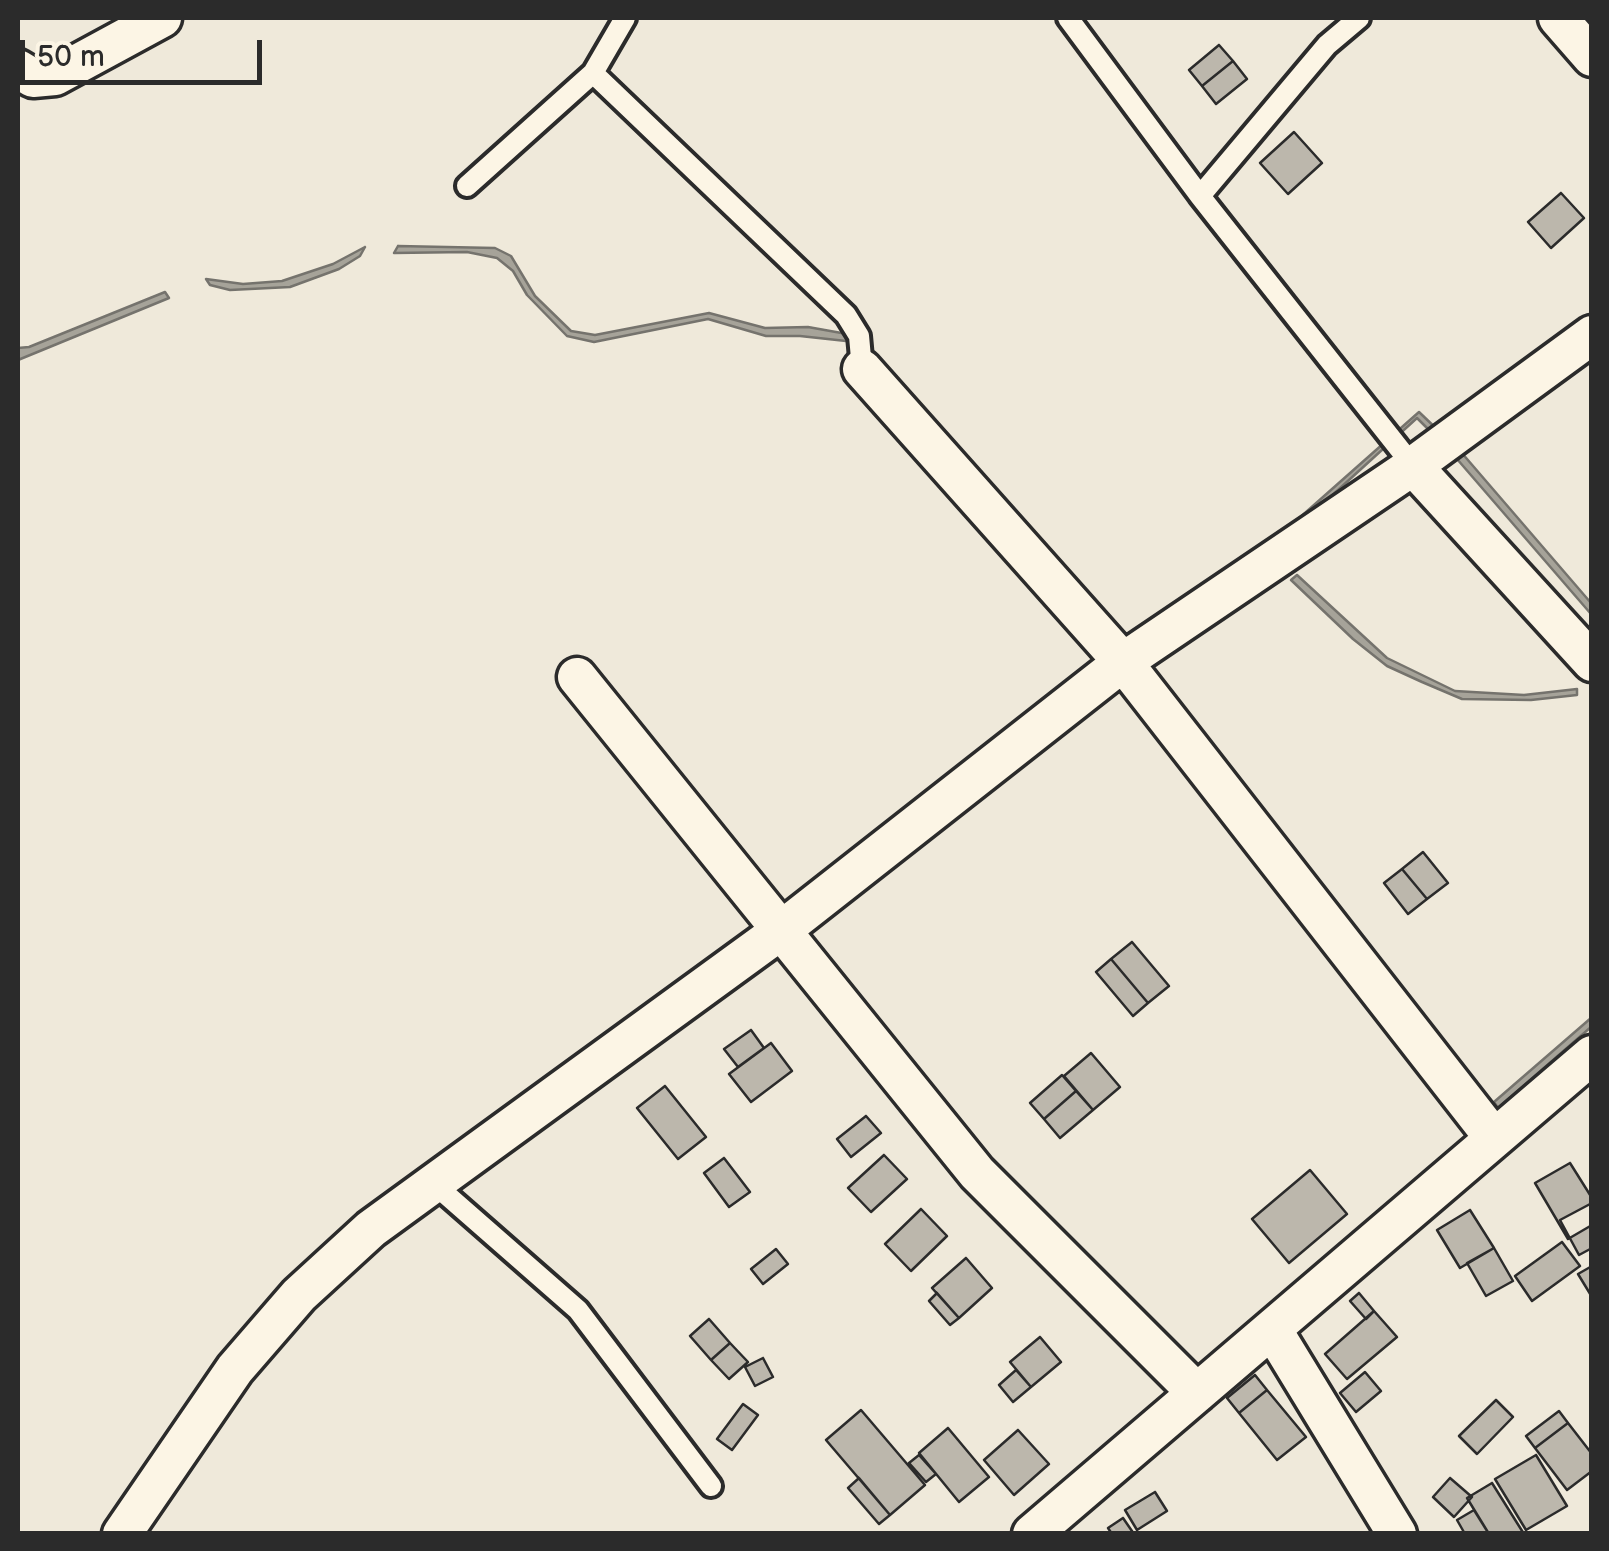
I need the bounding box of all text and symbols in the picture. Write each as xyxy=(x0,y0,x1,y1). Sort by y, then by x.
scale bar xyxy=(25,20,268,82)
text: 50 m xyxy=(37,39,105,75)

